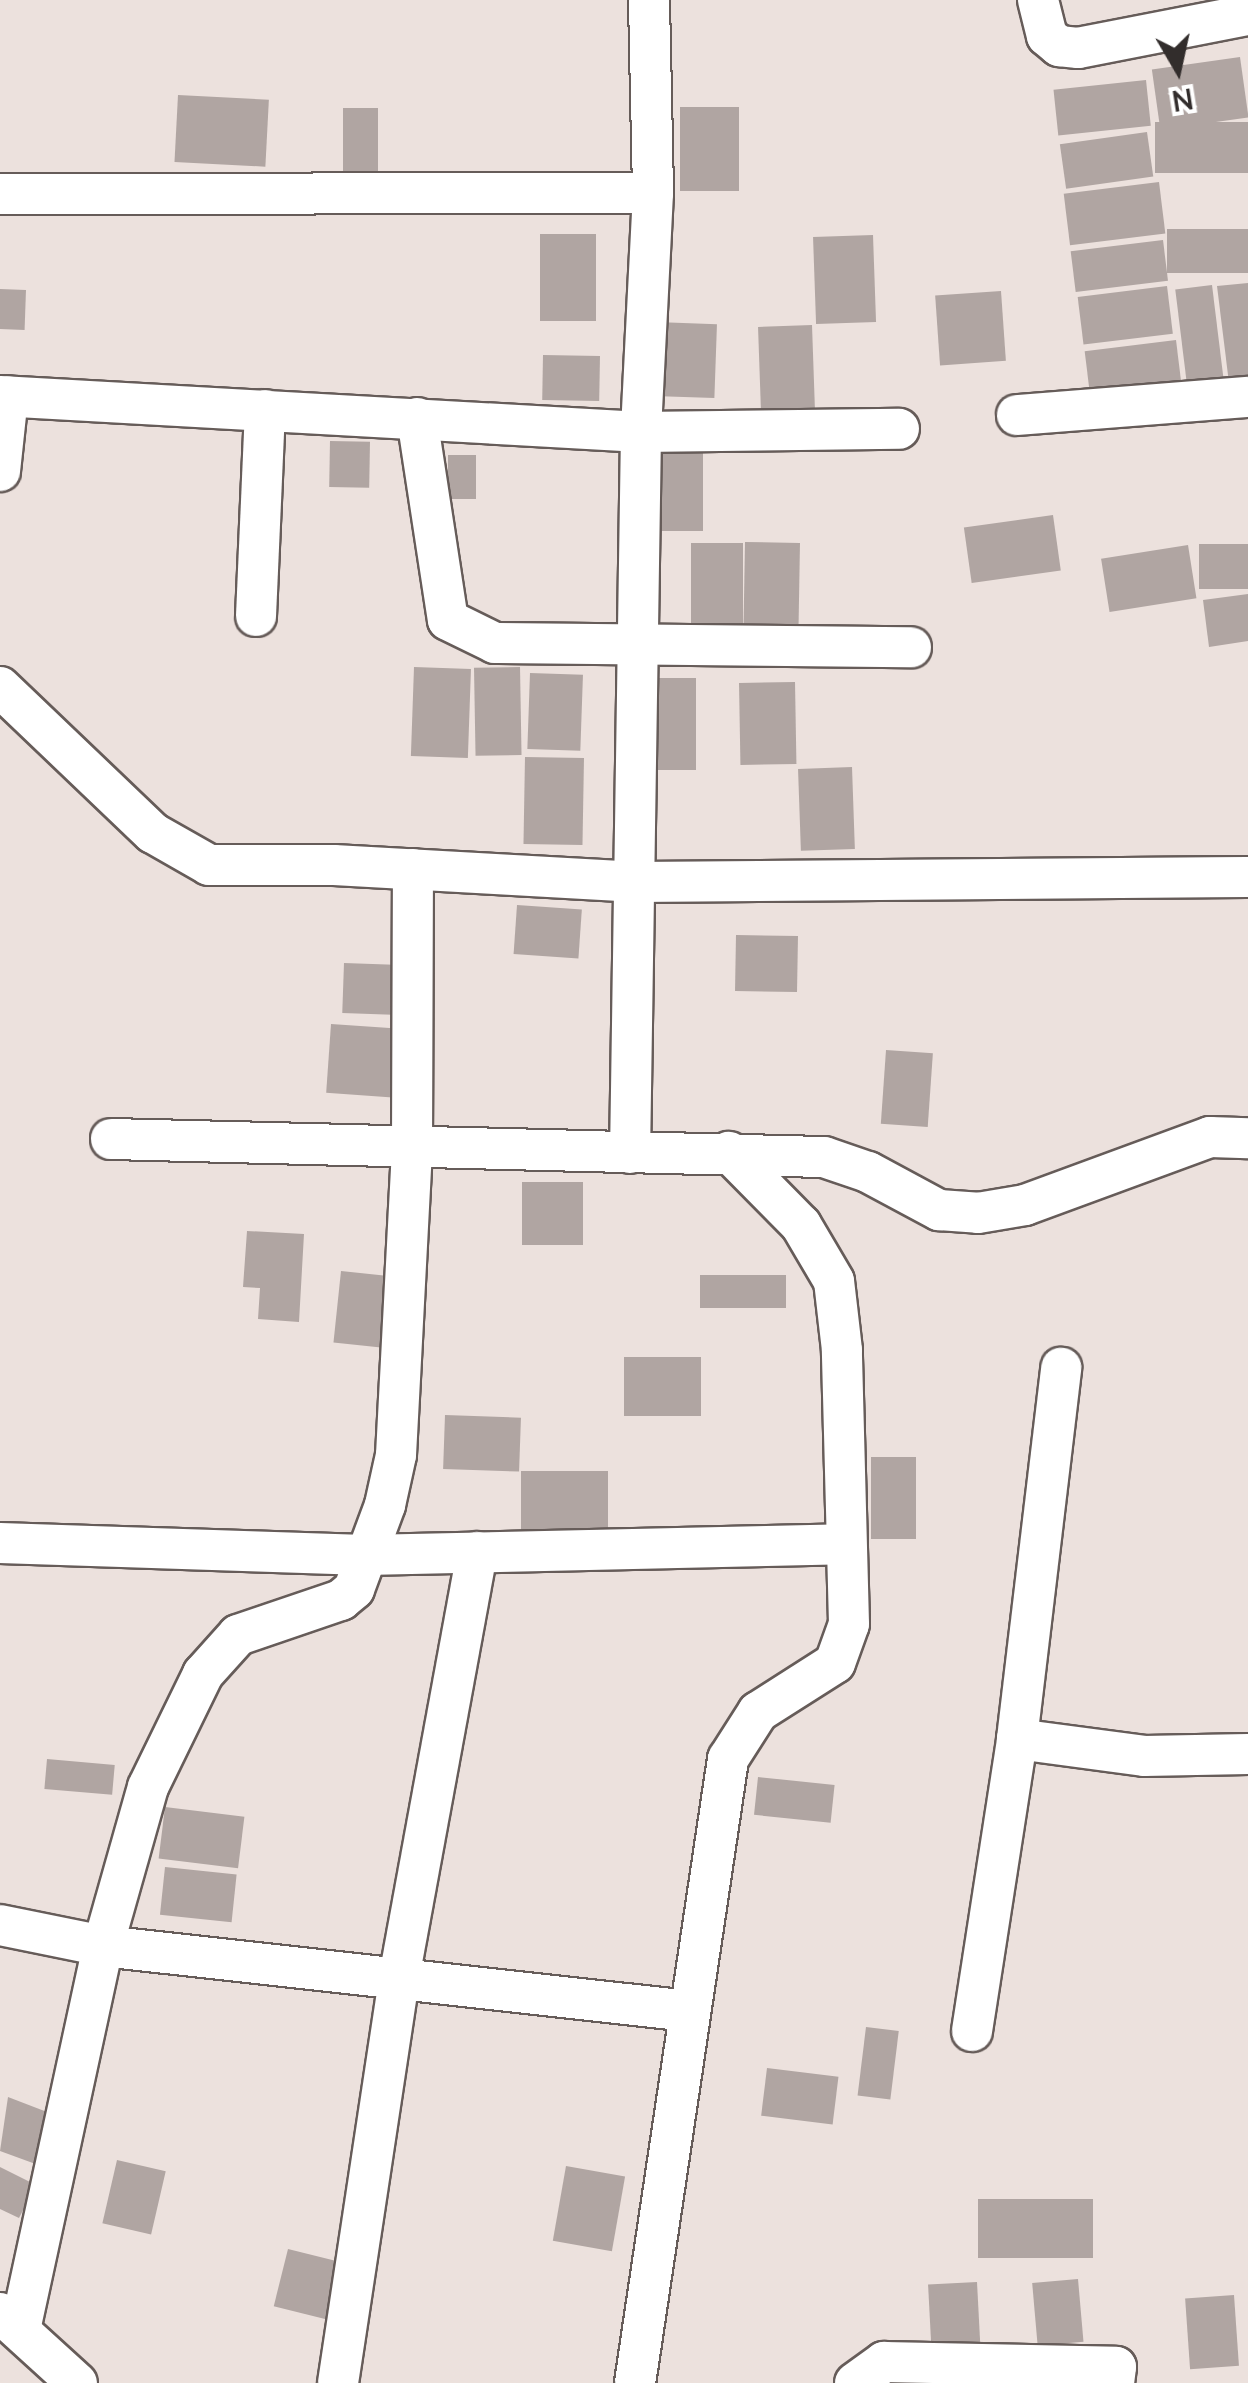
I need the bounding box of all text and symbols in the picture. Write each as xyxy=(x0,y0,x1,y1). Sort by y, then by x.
north arrow xyxy=(1128,20,1228,120)
text: N xyxy=(1170,81,1196,119)

